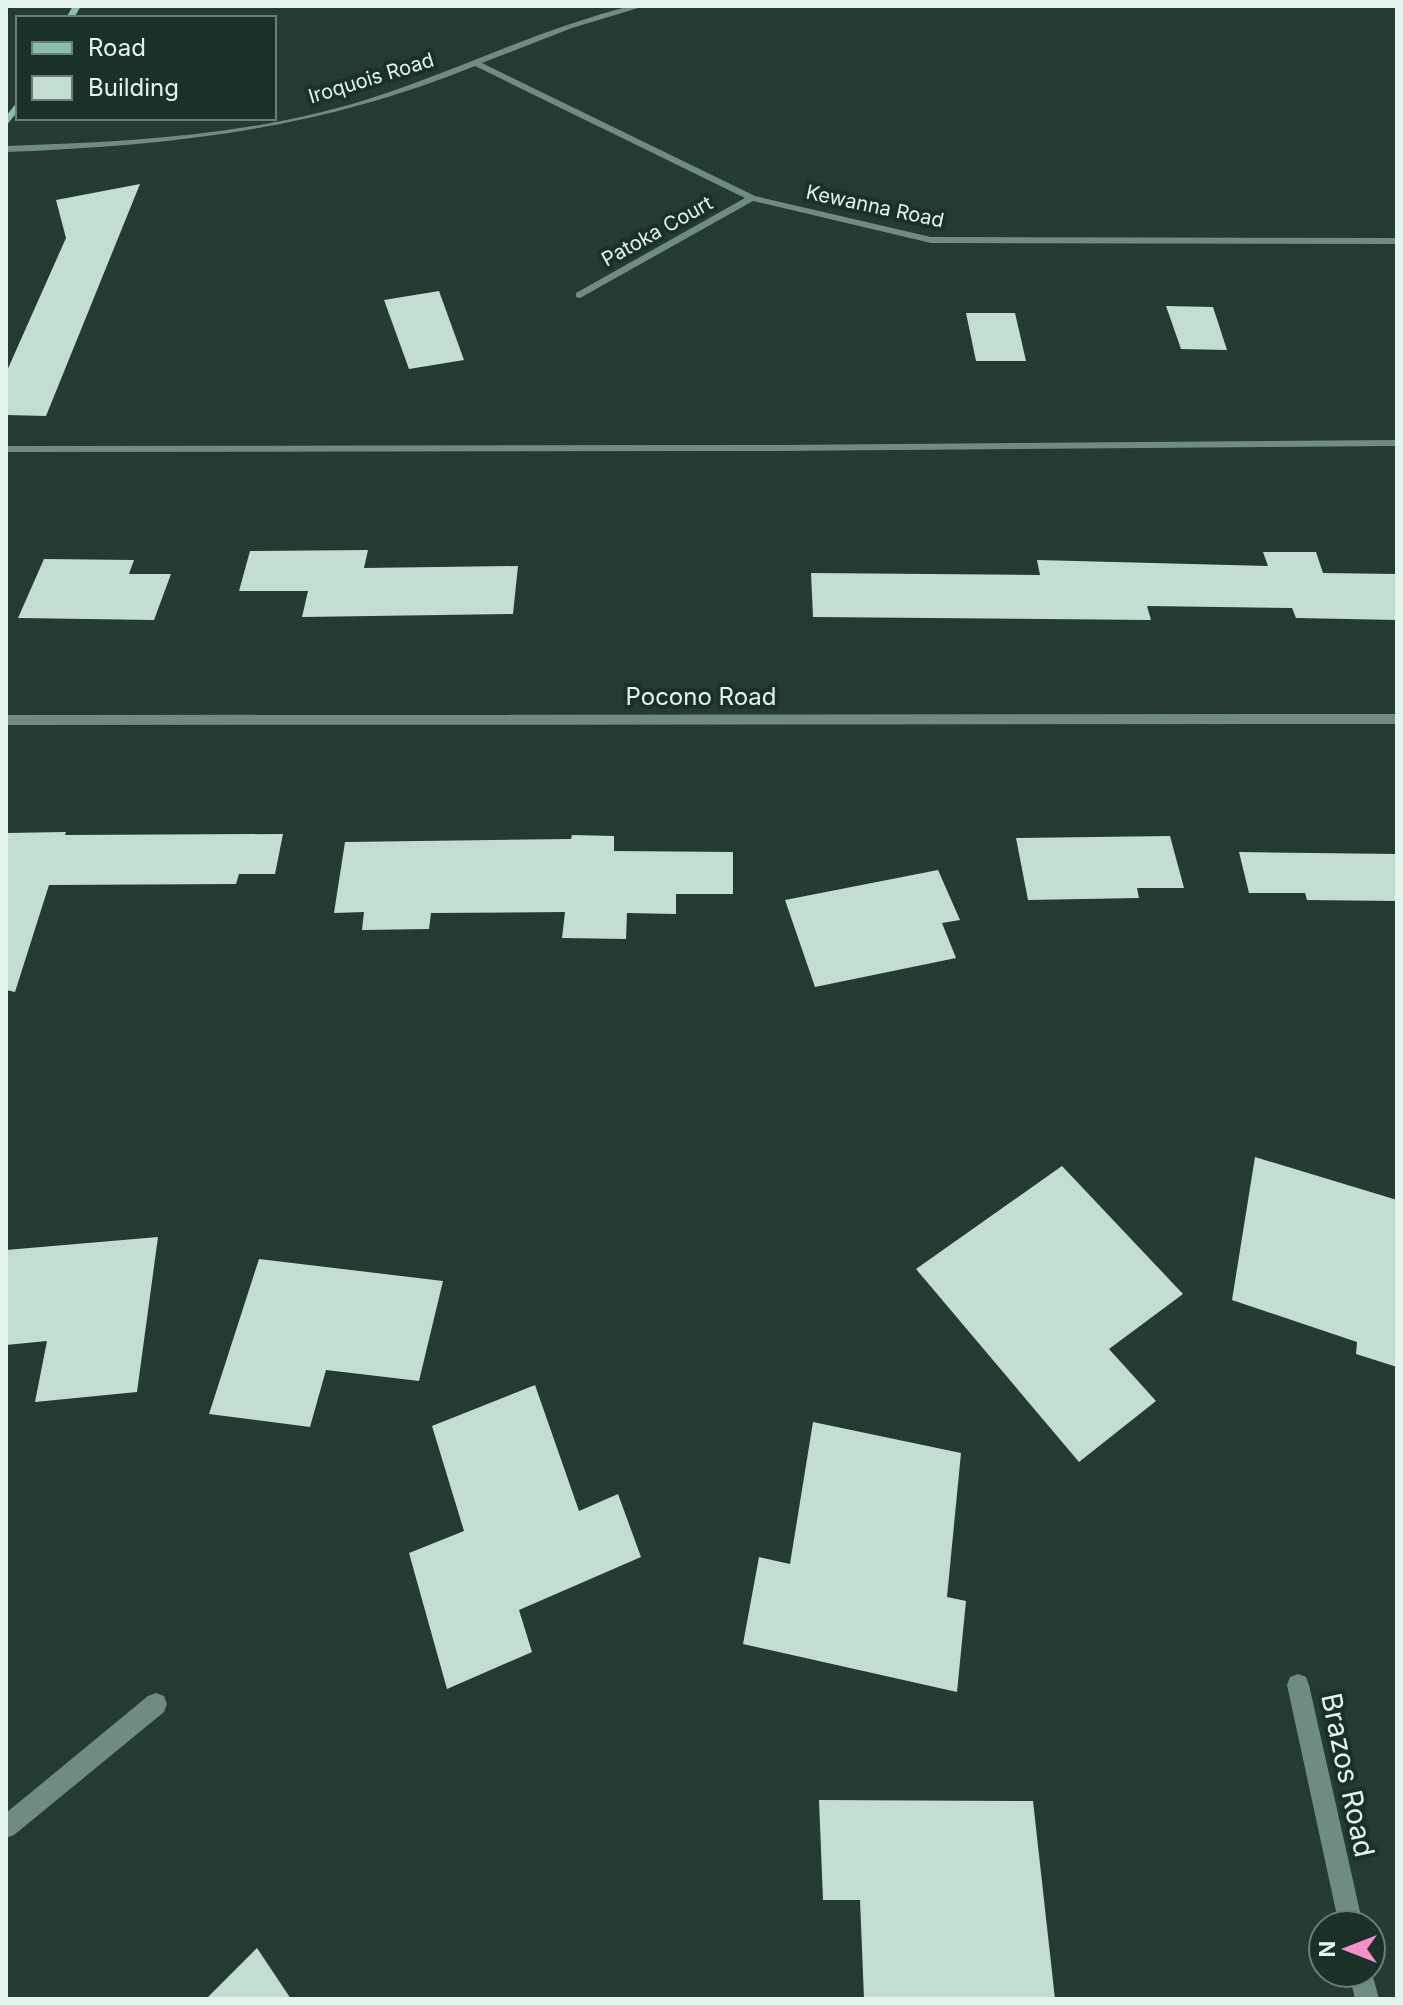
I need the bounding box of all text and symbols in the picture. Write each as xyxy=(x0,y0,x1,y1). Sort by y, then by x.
legend xyxy=(16,16,276,120)
text: Road xyxy=(88,33,146,62)
street label: Iroquois Road xyxy=(305,48,437,108)
text: Building xyxy=(88,73,179,102)
street label: Kewanna Road xyxy=(804,180,946,232)
street label: Patoka Court xyxy=(597,190,717,271)
street label: Pocono Road xyxy=(626,682,776,711)
street label: Brazos Road xyxy=(1314,1690,1382,1860)
north arrow xyxy=(1307,1909,1387,1989)
text: N xyxy=(1314,1941,1340,1957)

